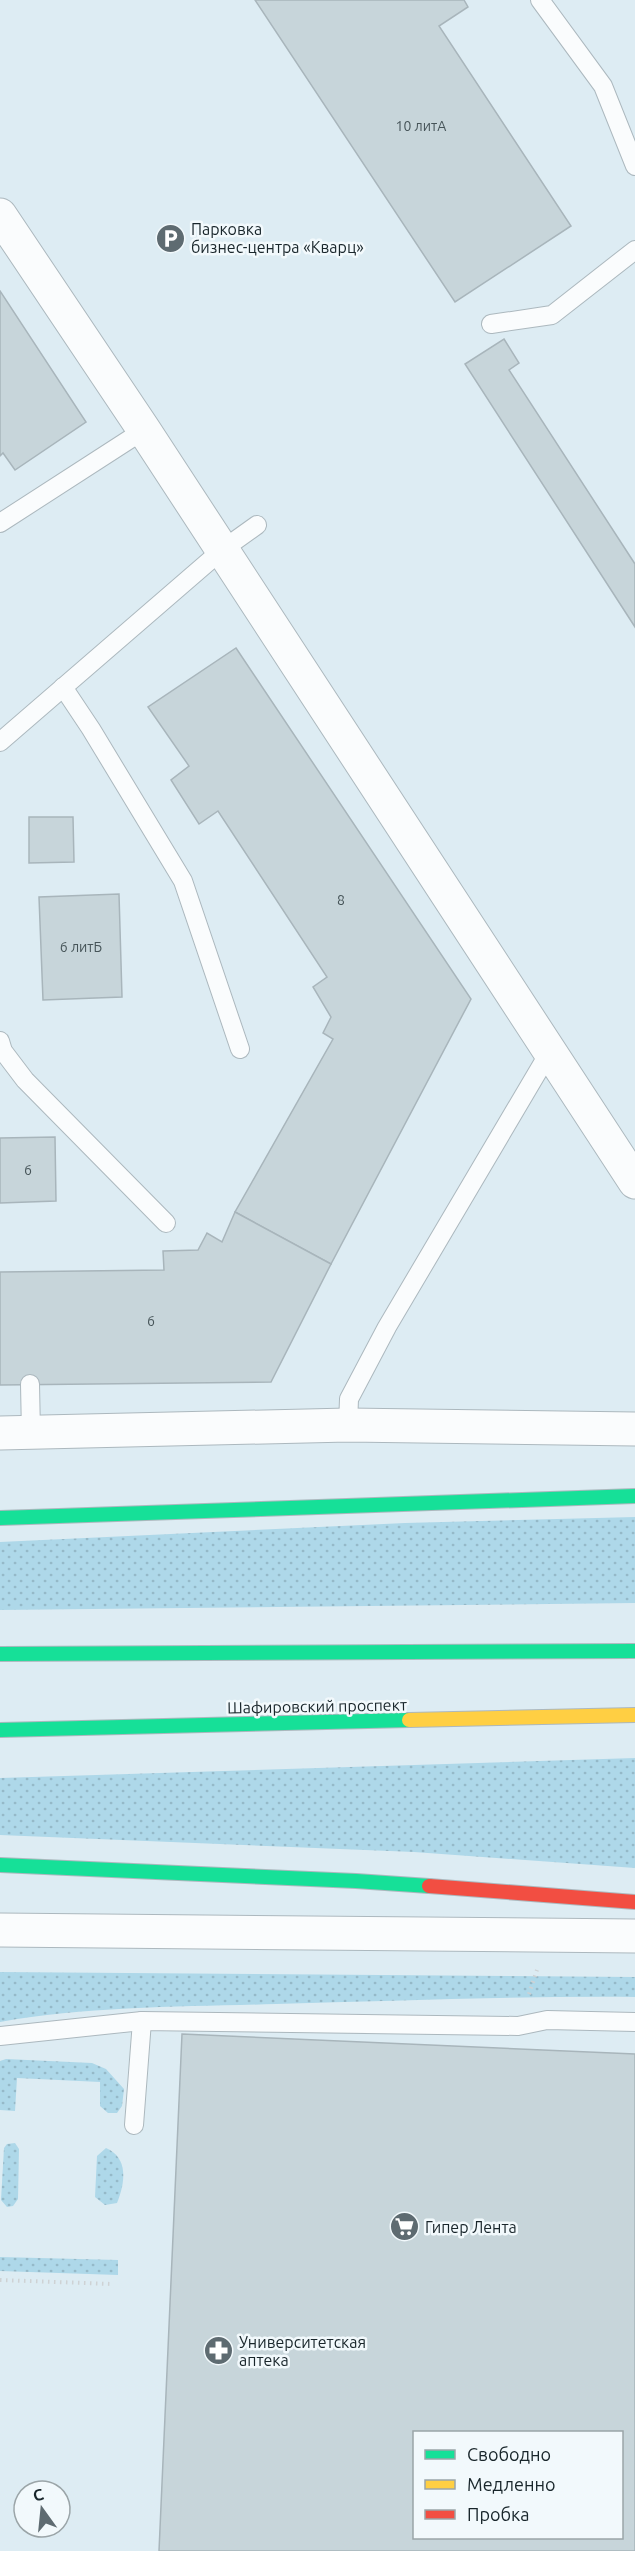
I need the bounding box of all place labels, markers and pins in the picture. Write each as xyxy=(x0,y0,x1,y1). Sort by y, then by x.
place label: Парковка бизнес-центра «Кварц» xyxy=(191,220,364,256)
parking icon: Парковка бизнес-центра «Кварц» xyxy=(154,222,186,254)
supermarket icon: Гипер Лента xyxy=(388,2211,420,2243)
place label: Гипер Лента xyxy=(425,2218,517,2236)
place label: Университетская аптека xyxy=(239,2333,366,2369)
pharmacy icon: Университетская аптека xyxy=(202,2335,234,2367)

